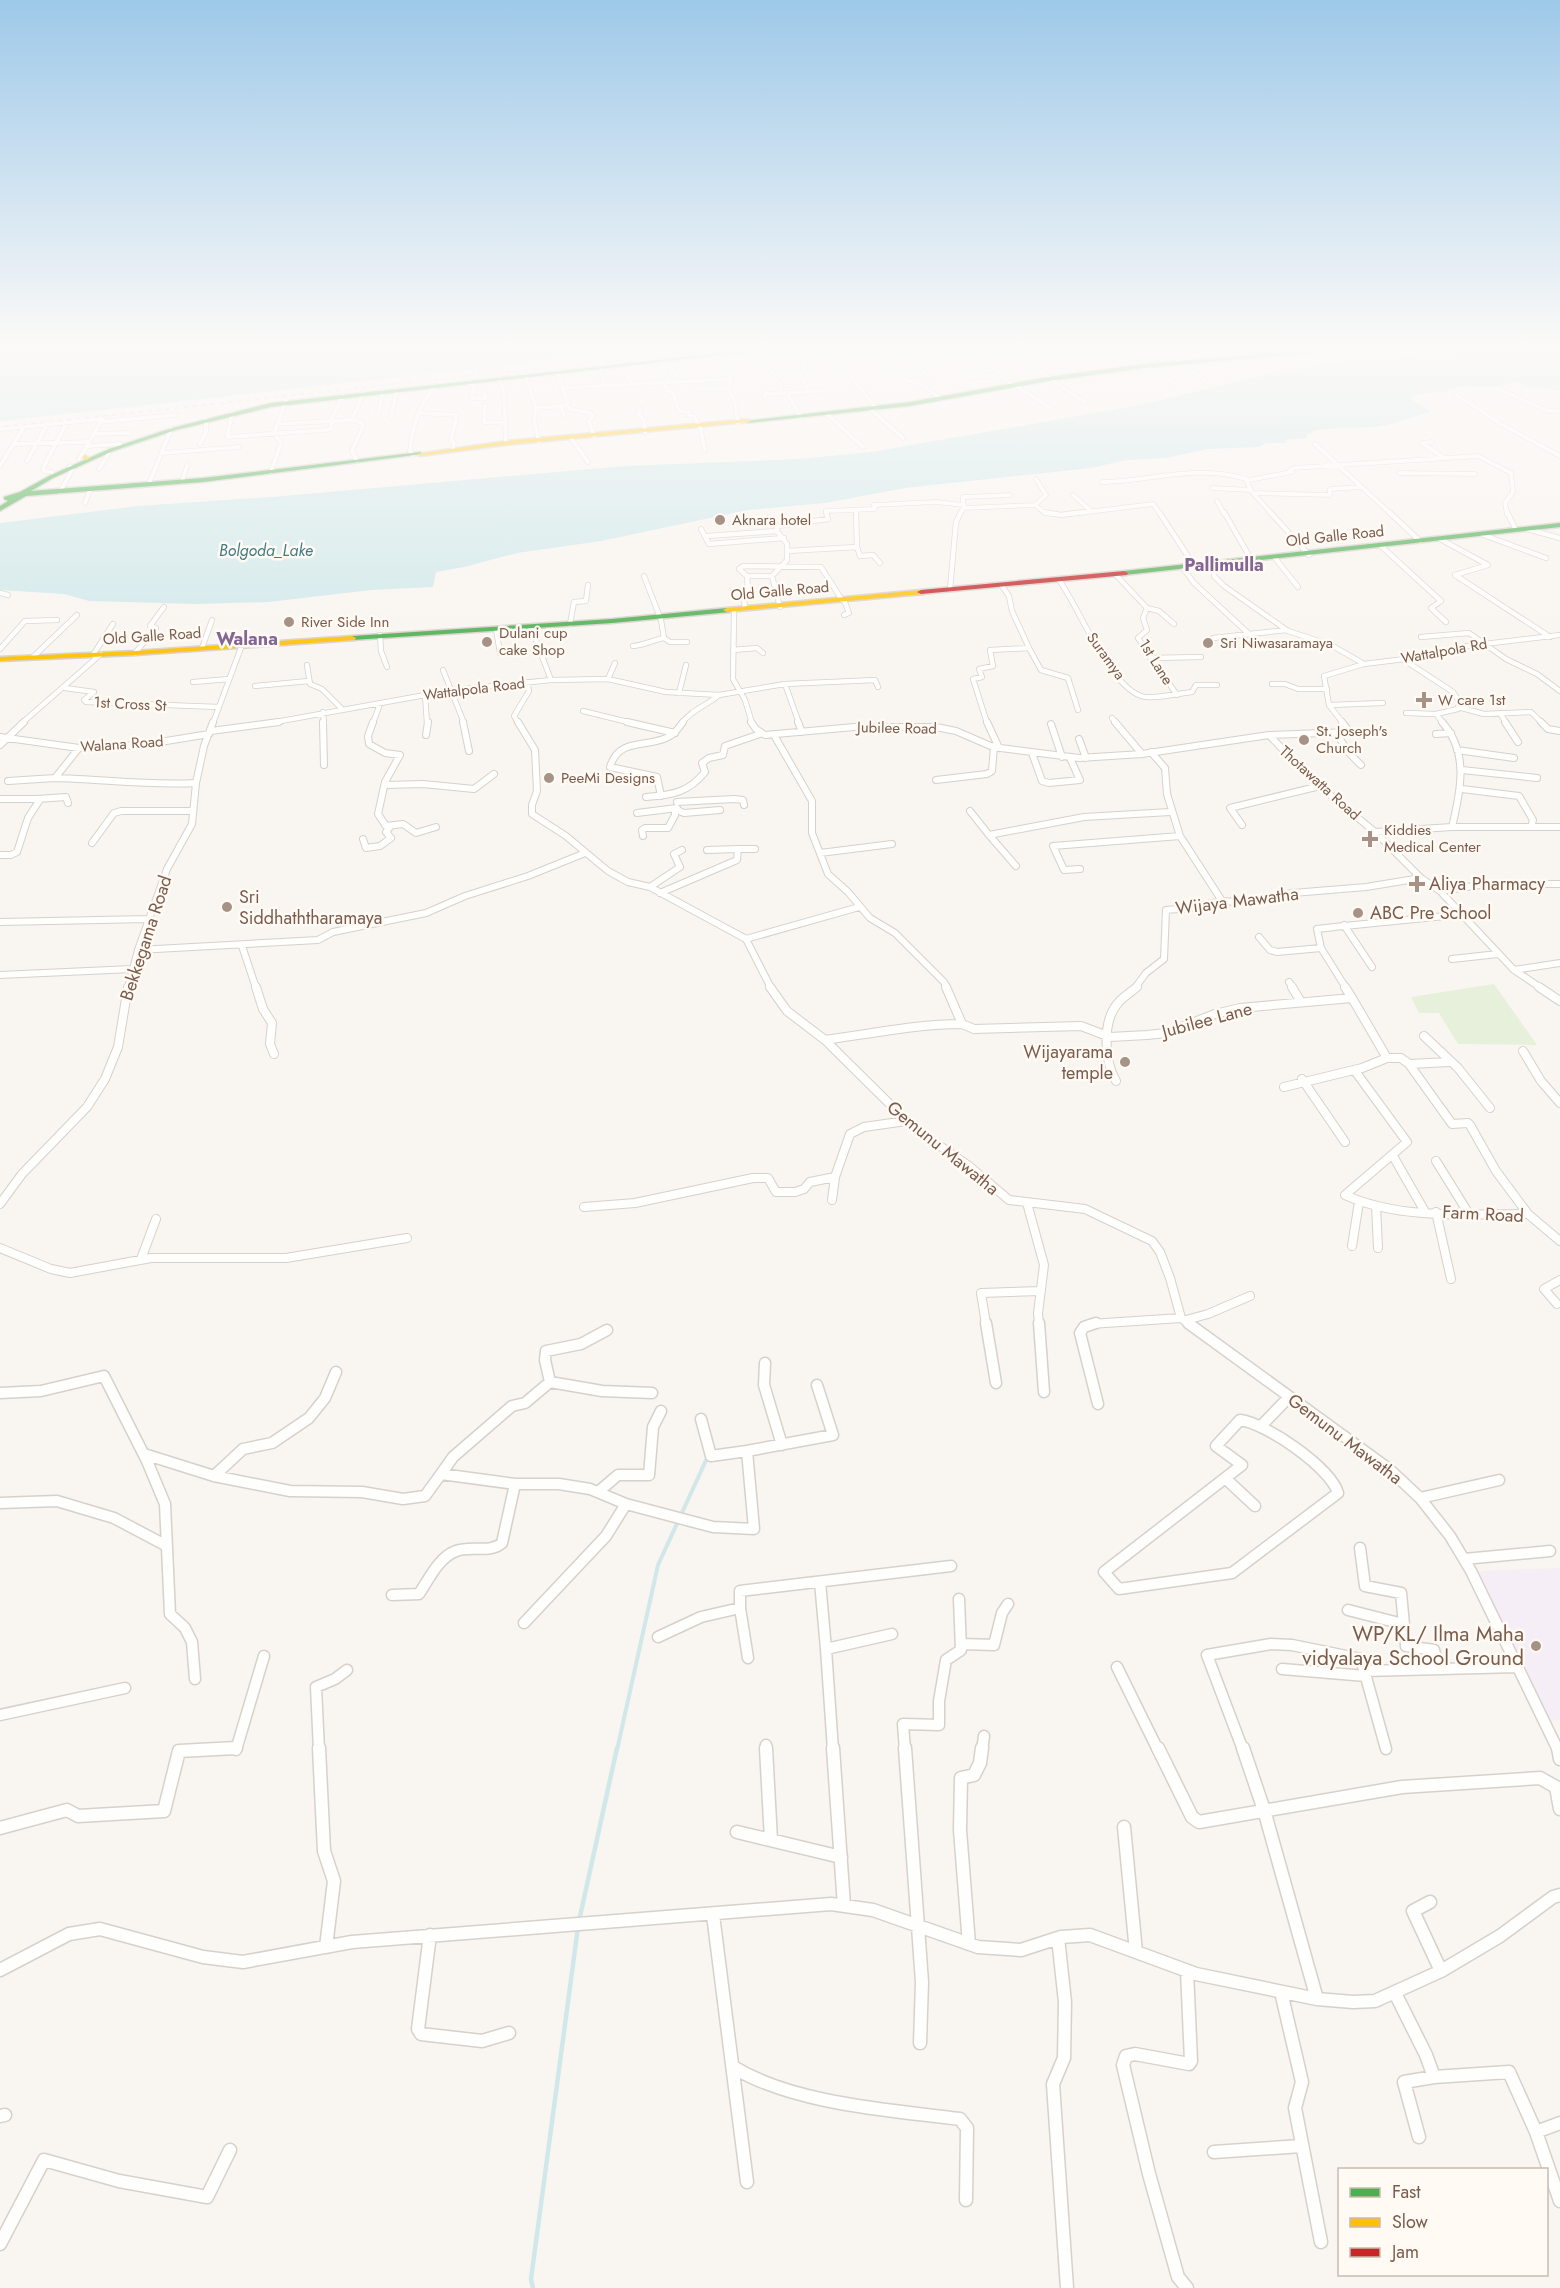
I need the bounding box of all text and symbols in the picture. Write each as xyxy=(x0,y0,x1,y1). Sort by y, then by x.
place label: Aknara hotel xyxy=(732,509,811,531)
marker: Aknara hotel xyxy=(713,513,727,527)
street label: Old Galle Road xyxy=(1285,520,1385,552)
water label: Bolgoda_Lake xyxy=(219,539,313,562)
district label: Pallimulla xyxy=(1184,552,1264,578)
street label: Old Galle Road xyxy=(730,576,830,606)
place label: River Side Inn xyxy=(301,611,389,633)
marker: River Side Inn xyxy=(282,615,296,629)
street label: Old Galle Road xyxy=(102,622,202,650)
place label: Dulani cup cake Shop xyxy=(499,622,568,661)
district label: Walana xyxy=(216,626,278,652)
street label: Suramya xyxy=(1081,628,1131,684)
place label: Sri Niwasaramaya xyxy=(1220,632,1333,654)
street label: Wattalpola Rd xyxy=(1399,633,1489,669)
marker: Dulani cup cake Shop xyxy=(480,635,494,649)
street label: 1st Lane xyxy=(1133,635,1179,689)
marker: Sri Niwasaramaya xyxy=(1201,636,1215,650)
street label: Wattalpola Road xyxy=(422,672,526,706)
place label: W care 1st xyxy=(1438,689,1506,711)
street label: 1st Cross St xyxy=(93,691,167,717)
marker: W care 1st xyxy=(1415,691,1433,709)
street label: Jubilee Road xyxy=(855,716,937,740)
place label: St. Joseph's Church xyxy=(1316,720,1387,759)
street label: Walana Road xyxy=(80,730,164,758)
marker: St. Joseph's Church xyxy=(1297,733,1311,747)
street label: Thotawatta Road xyxy=(1275,741,1365,825)
place label: PeeMi Designs xyxy=(561,767,655,789)
marker: PeeMi Designs xyxy=(542,771,556,785)
place label: Kiddies Medical Center xyxy=(1384,819,1482,858)
marker: Kiddies Medical Center xyxy=(1361,830,1379,848)
place label: Aliya Pharmacy xyxy=(1429,871,1545,897)
street label: Bekkegama Road xyxy=(114,872,178,1004)
marker: Aliya Pharmacy xyxy=(1410,877,1424,891)
street label: Wijaya Mawatha xyxy=(1174,881,1300,921)
place label: Sri Siddhaththaramaya xyxy=(239,884,382,931)
marker: Sri Siddhaththaramaya xyxy=(220,900,234,914)
place label: ABC Pre School xyxy=(1370,900,1491,926)
marker: ABC Pre School xyxy=(1351,906,1365,920)
street label: Jubilee Lane xyxy=(1157,996,1255,1045)
place label: Wijayarama temple xyxy=(1023,1039,1113,1086)
marker: Wijayarama temple xyxy=(1118,1055,1132,1069)
street label: Gemunu Mawatha xyxy=(881,1095,1005,1201)
street label: Farm Road xyxy=(1442,1199,1524,1229)
street label: Gemunu Mawatha xyxy=(1282,1387,1408,1491)
place label: WP/KL/ Ilma Maha vidyalaya School Ground xyxy=(1302,1619,1524,1673)
marker: WP/KL/ Ilma Maha vidyalaya School Ground xyxy=(1529,1639,1543,1653)
legend xyxy=(1338,2168,1548,2276)
text: Fast xyxy=(1392,2179,1421,2205)
text: Slow xyxy=(1392,2209,1429,2235)
text: Jam xyxy=(1390,2239,1419,2265)

